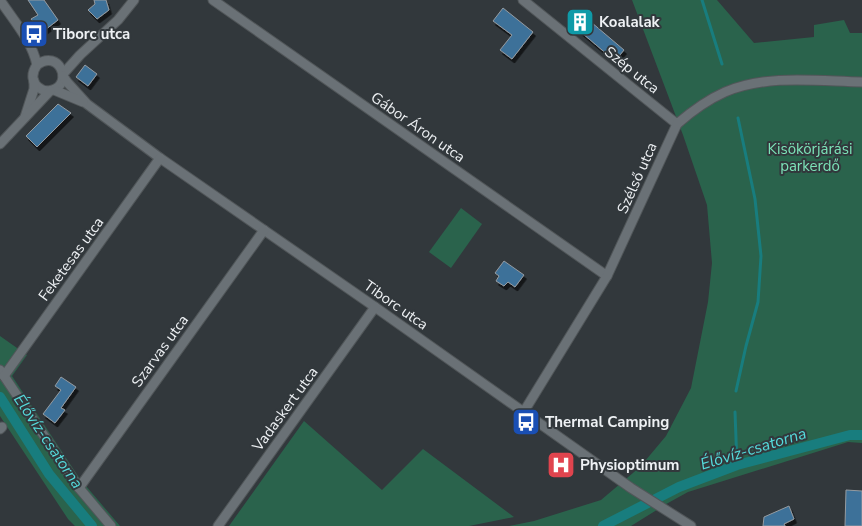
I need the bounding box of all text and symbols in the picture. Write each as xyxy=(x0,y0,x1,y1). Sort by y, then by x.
building icon: Koalalak xyxy=(565,7,595,37)
place label: Koalalak xyxy=(599,12,661,32)
bus stop icon: Tiborc utca xyxy=(19,19,49,49)
place label: Tiborc utca xyxy=(53,24,130,44)
street label: Szép utca xyxy=(600,42,664,98)
street label: Gábor Áron utca xyxy=(367,87,469,167)
street label: Szélső utca xyxy=(612,139,662,217)
park label: Kisökörjárási parkerdő xyxy=(768,139,852,176)
street label: Feketesas utca xyxy=(34,213,108,305)
street label: Tiborc utca xyxy=(360,276,432,334)
street label: Szarvas utca xyxy=(127,311,193,391)
street label: Vadaskert utca xyxy=(247,363,322,456)
water label: Élővíz-csatorna xyxy=(8,390,88,493)
bus stop icon: Thermal Camping xyxy=(511,407,541,437)
place label: Thermal Camping xyxy=(545,412,669,432)
water label: Élővíz-csatorna xyxy=(698,422,809,476)
hospital icon: Physioptimum xyxy=(546,450,576,480)
place label: Physioptimum xyxy=(580,455,680,475)

